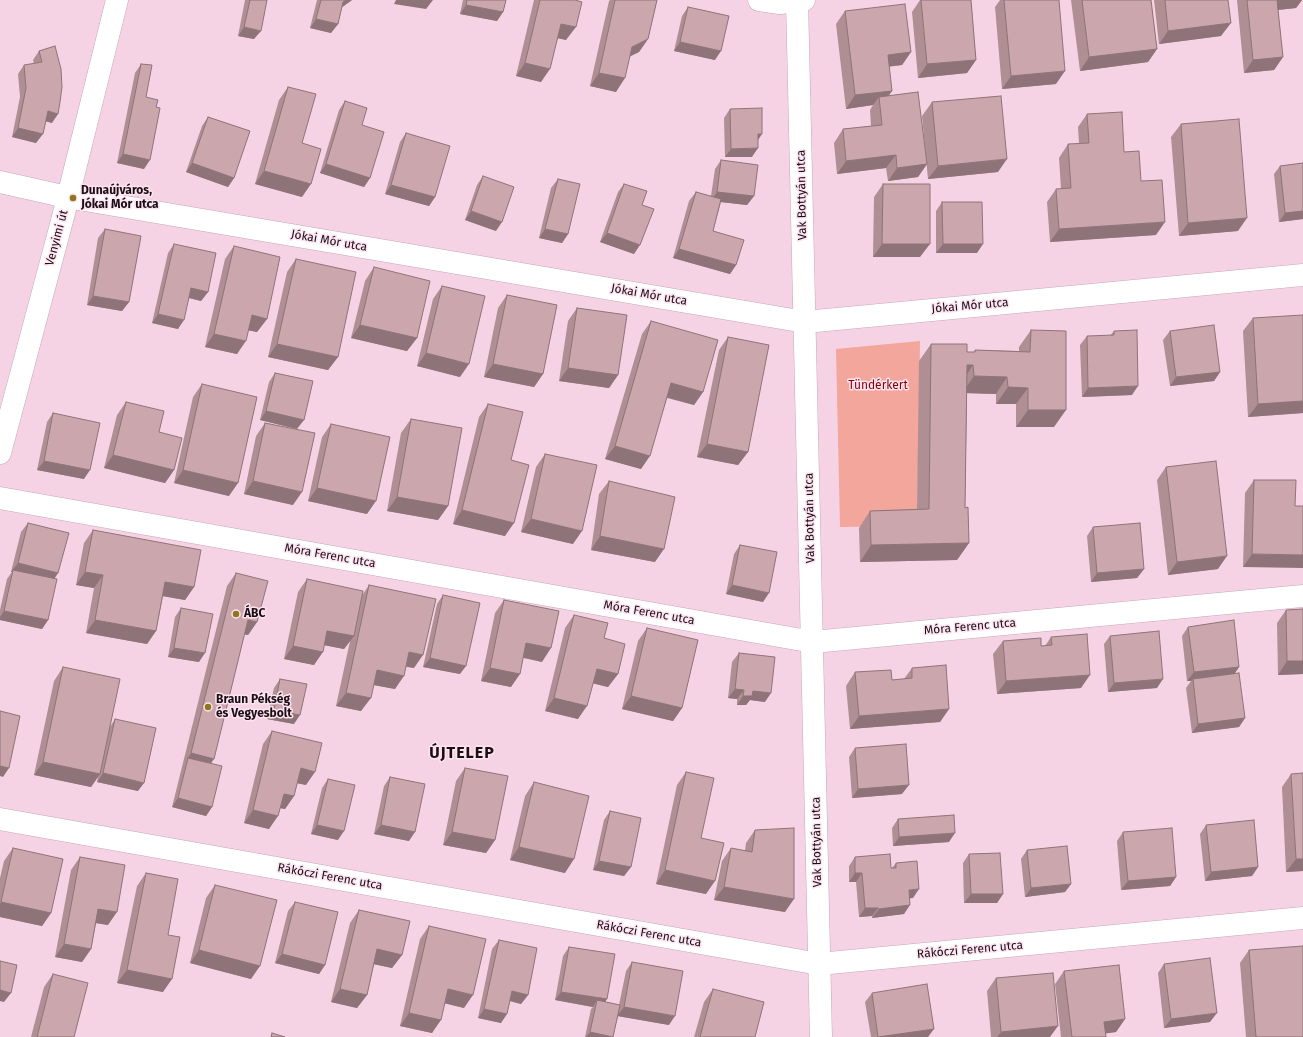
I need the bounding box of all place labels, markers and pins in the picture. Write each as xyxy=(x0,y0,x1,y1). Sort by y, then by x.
place label: Dunaújváros, Jókai Mór utca xyxy=(81,184,159,212)
marker: Dunaújváros, Jókai Mór utca xyxy=(68,193,78,203)
place label: ÁBC xyxy=(244,607,265,621)
marker: ÁBC xyxy=(231,609,241,619)
place label: Braun Pékség és Vegyesbolt xyxy=(216,693,292,721)
marker: Braun Pékség és Vegyesbolt xyxy=(203,702,213,712)

